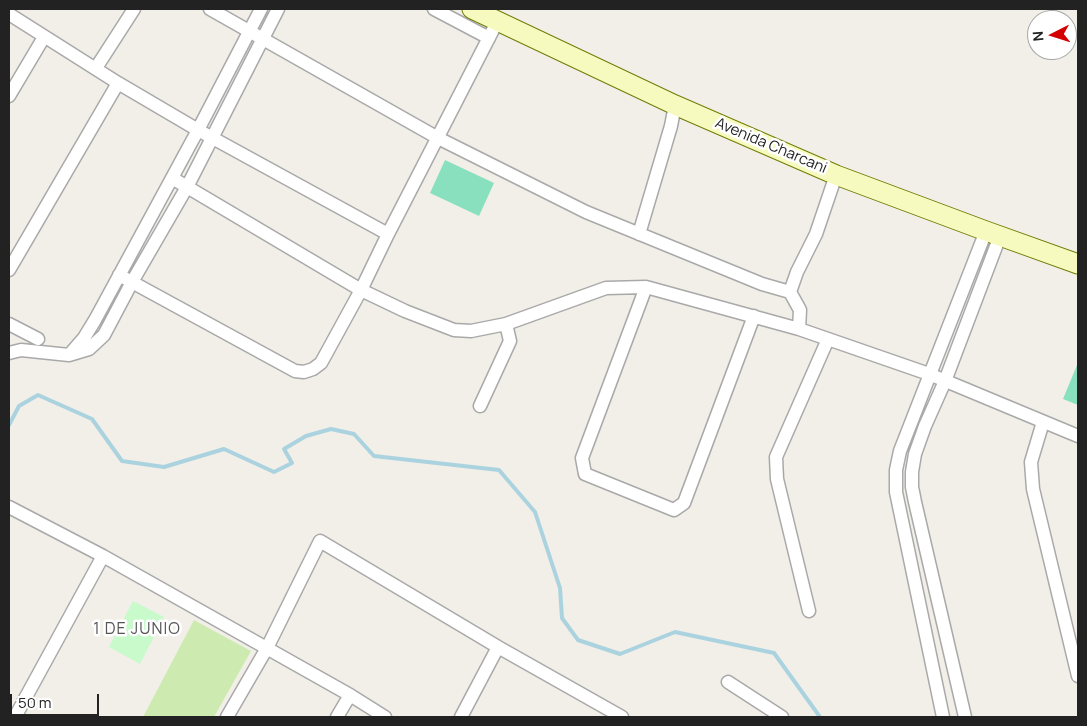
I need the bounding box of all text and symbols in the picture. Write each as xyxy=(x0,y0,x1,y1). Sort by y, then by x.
north arrow xyxy=(1027,10,1077,60)
text: N xyxy=(1028,30,1047,42)
street label: Avenida Charcani xyxy=(712,114,830,178)
district label: 1 DE JUNIO xyxy=(92,620,182,640)
scale bar xyxy=(12,684,101,716)
text: 50 m xyxy=(18,692,52,713)

